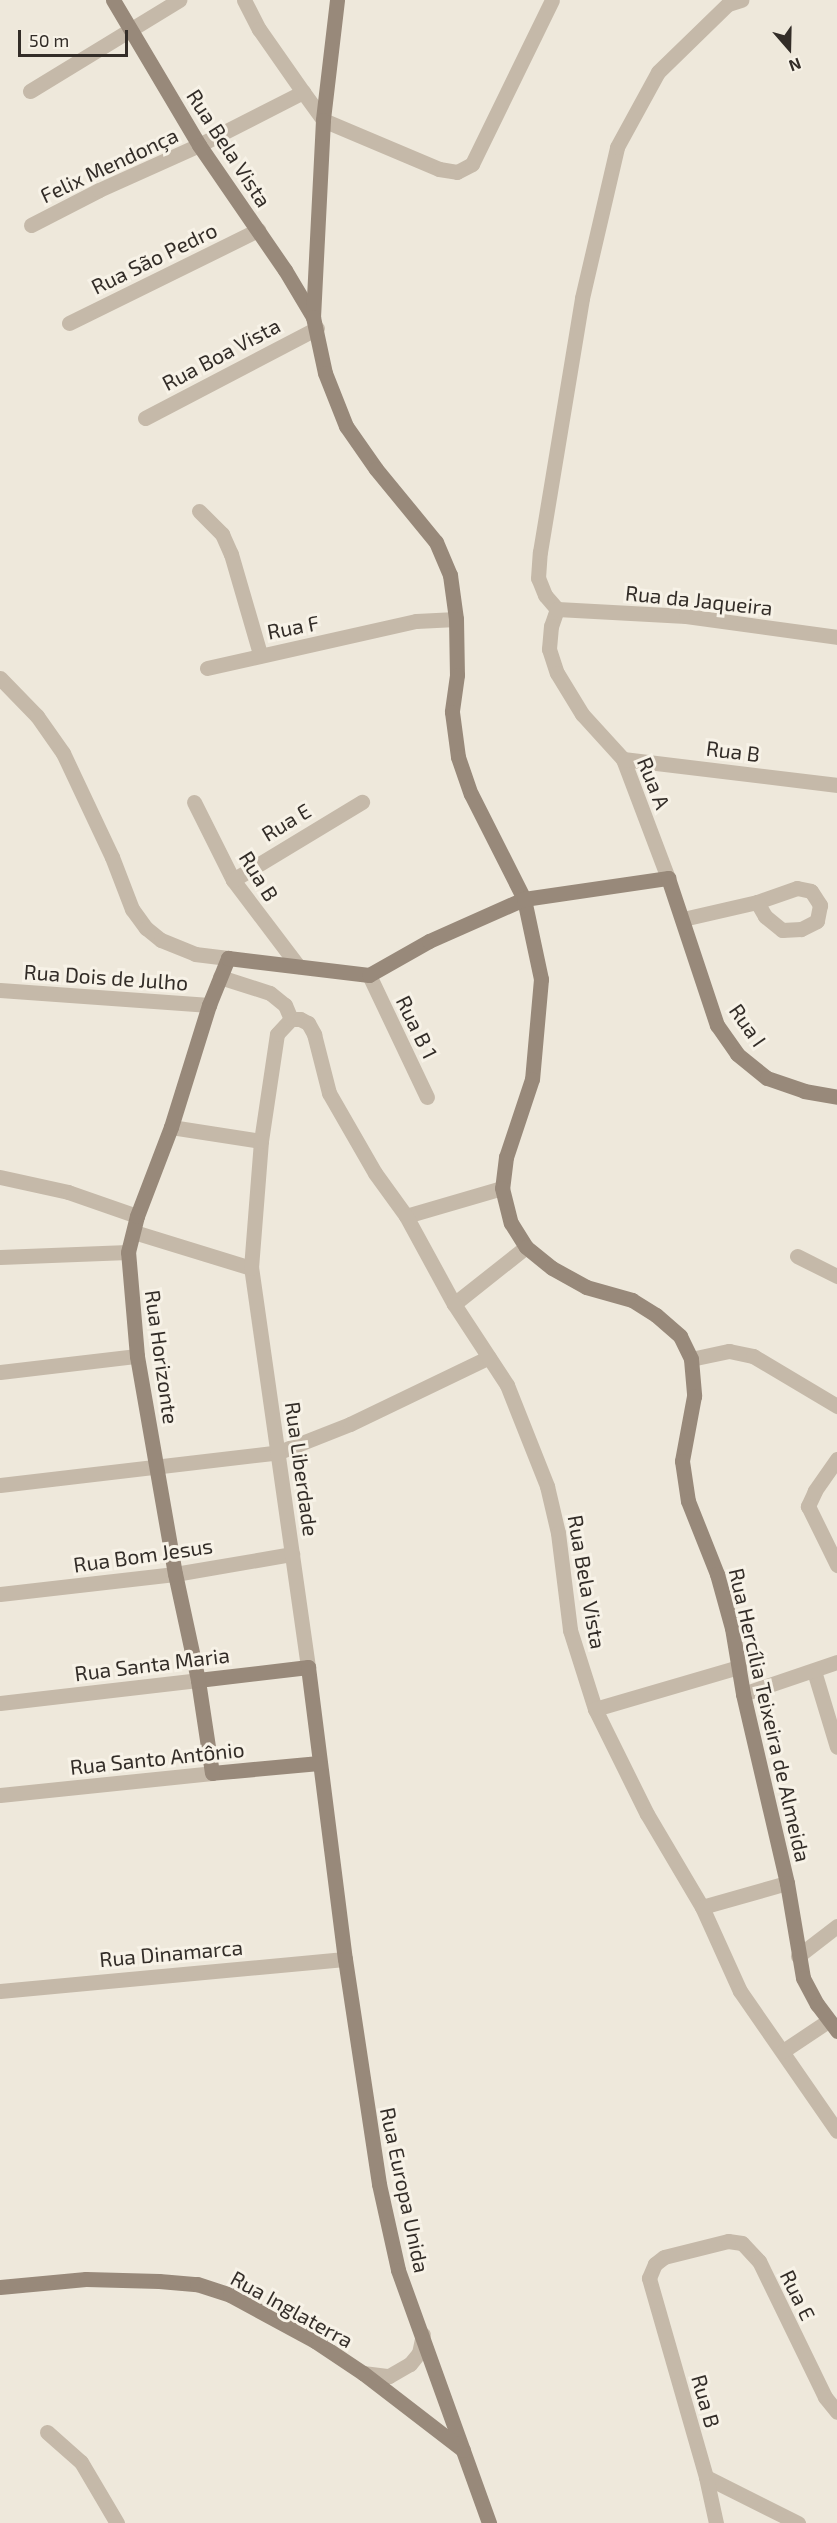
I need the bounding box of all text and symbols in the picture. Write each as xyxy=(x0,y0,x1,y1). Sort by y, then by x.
scale bar xyxy=(21,18,130,56)
north arrow xyxy=(759,18,819,78)
text: 50 m xyxy=(29,29,69,51)
text: N xyxy=(787,54,804,76)
street label: Rua Bela Vista xyxy=(181,84,277,212)
street label: Felix Mendonça xyxy=(36,122,182,208)
street label: Rua São Pedro xyxy=(87,217,221,299)
street label: Rua Boa Vista xyxy=(157,312,285,396)
street label: Rua da Jaqueira xyxy=(624,580,774,620)
street label: Rua F xyxy=(265,610,321,644)
street label: Rua B xyxy=(705,735,761,767)
street label: Rua A xyxy=(632,753,676,813)
street label: Rua E xyxy=(257,798,315,846)
street label: Rua B xyxy=(234,846,284,906)
street label: Rua Dois de Julho xyxy=(23,959,189,995)
street label: Rua B 1 xyxy=(391,991,443,1063)
street label: Rua I xyxy=(724,999,772,1051)
street label: Rua Horizonte xyxy=(140,1288,184,1426)
street label: Rua Liberdade xyxy=(280,1400,324,1538)
street label: Rua Bela Vista xyxy=(563,1513,611,1651)
street label: Rua Bom Jesus xyxy=(71,1533,215,1577)
street label: Rua Hercília Teixeira de Almeida xyxy=(724,1565,816,1865)
street label: Rua Santa Maria xyxy=(73,1642,231,1686)
street label: Rua Santo Antônio xyxy=(68,1736,246,1780)
street label: Rua Dinamarca xyxy=(98,1934,244,1972)
street label: Rua Europa Unida xyxy=(375,2105,435,2275)
street label: Rua Inglaterra xyxy=(226,2265,358,2353)
street label: Rua E xyxy=(775,2266,821,2324)
street label: Rua B xyxy=(686,2371,726,2431)

